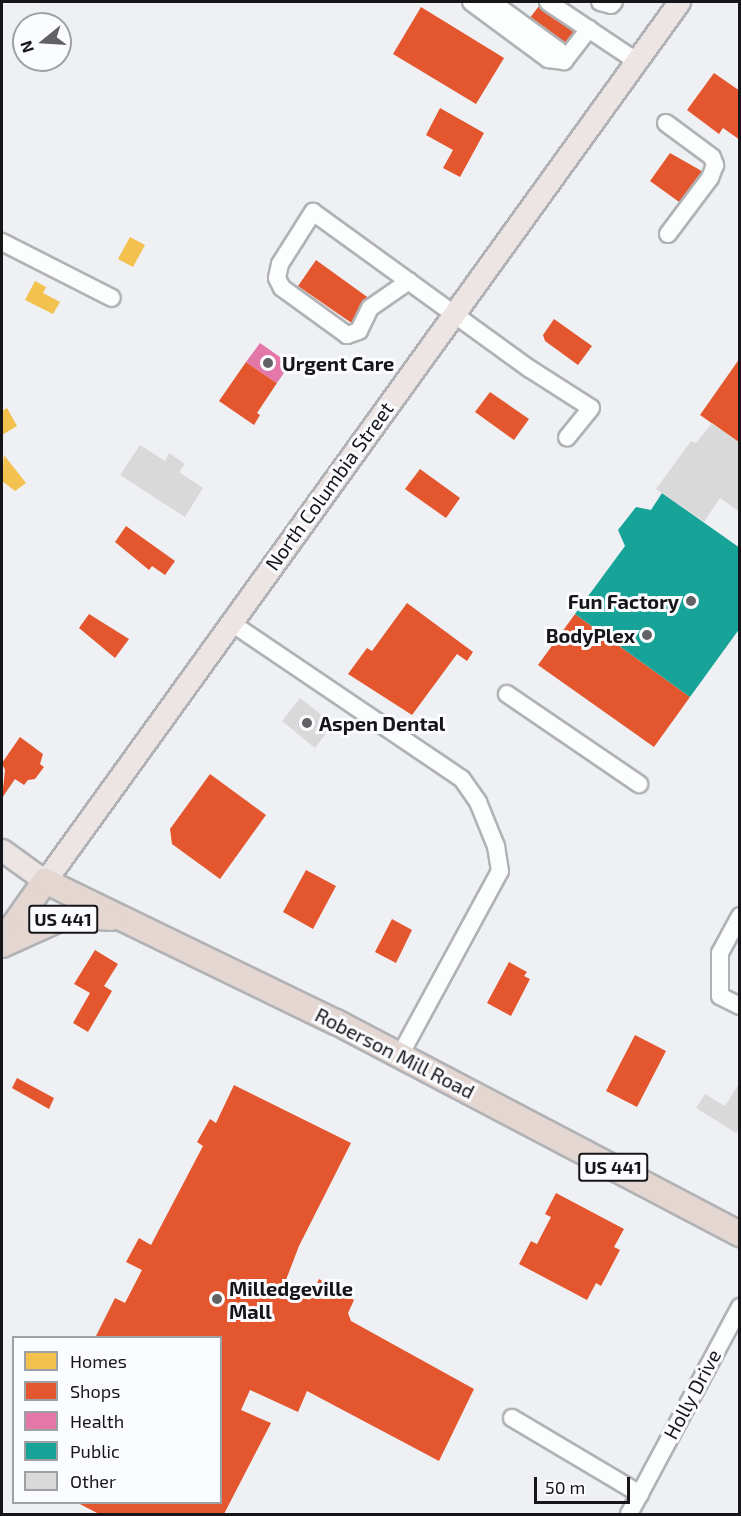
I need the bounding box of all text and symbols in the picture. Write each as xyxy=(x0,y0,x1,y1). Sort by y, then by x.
north arrow xyxy=(12,12,72,72)
text: N xyxy=(15,39,37,56)
place label: Urgent Care xyxy=(282,351,394,375)
marker: Urgent Care xyxy=(259,354,277,372)
street label: North Columbia Street xyxy=(260,397,398,575)
place label: Fun Factory xyxy=(568,589,679,613)
marker: Fun Factory xyxy=(684,594,698,608)
place label: BodyPlex xyxy=(546,623,635,647)
marker: BodyPlex xyxy=(640,628,654,642)
place label: Aspen Dental xyxy=(319,711,445,735)
marker: Aspen Dental xyxy=(300,716,314,730)
road number: US 441 xyxy=(27,904,99,934)
street label: Roberson Mill Road xyxy=(311,1002,479,1104)
road number: US 441 xyxy=(577,1152,649,1182)
place label: Milledgeville Mall xyxy=(229,1276,353,1323)
marker: Milledgeville Mall xyxy=(210,1292,224,1306)
legend xyxy=(12,1336,222,1504)
street label: Holly Drive xyxy=(658,1345,726,1443)
text: Homes xyxy=(70,1350,127,1372)
text: Shops xyxy=(70,1380,120,1402)
text: Health xyxy=(70,1410,124,1432)
text: Public xyxy=(70,1440,120,1462)
scale bar xyxy=(537,1465,633,1503)
text: Other xyxy=(70,1470,116,1492)
text: 50 m xyxy=(545,1476,585,1498)

